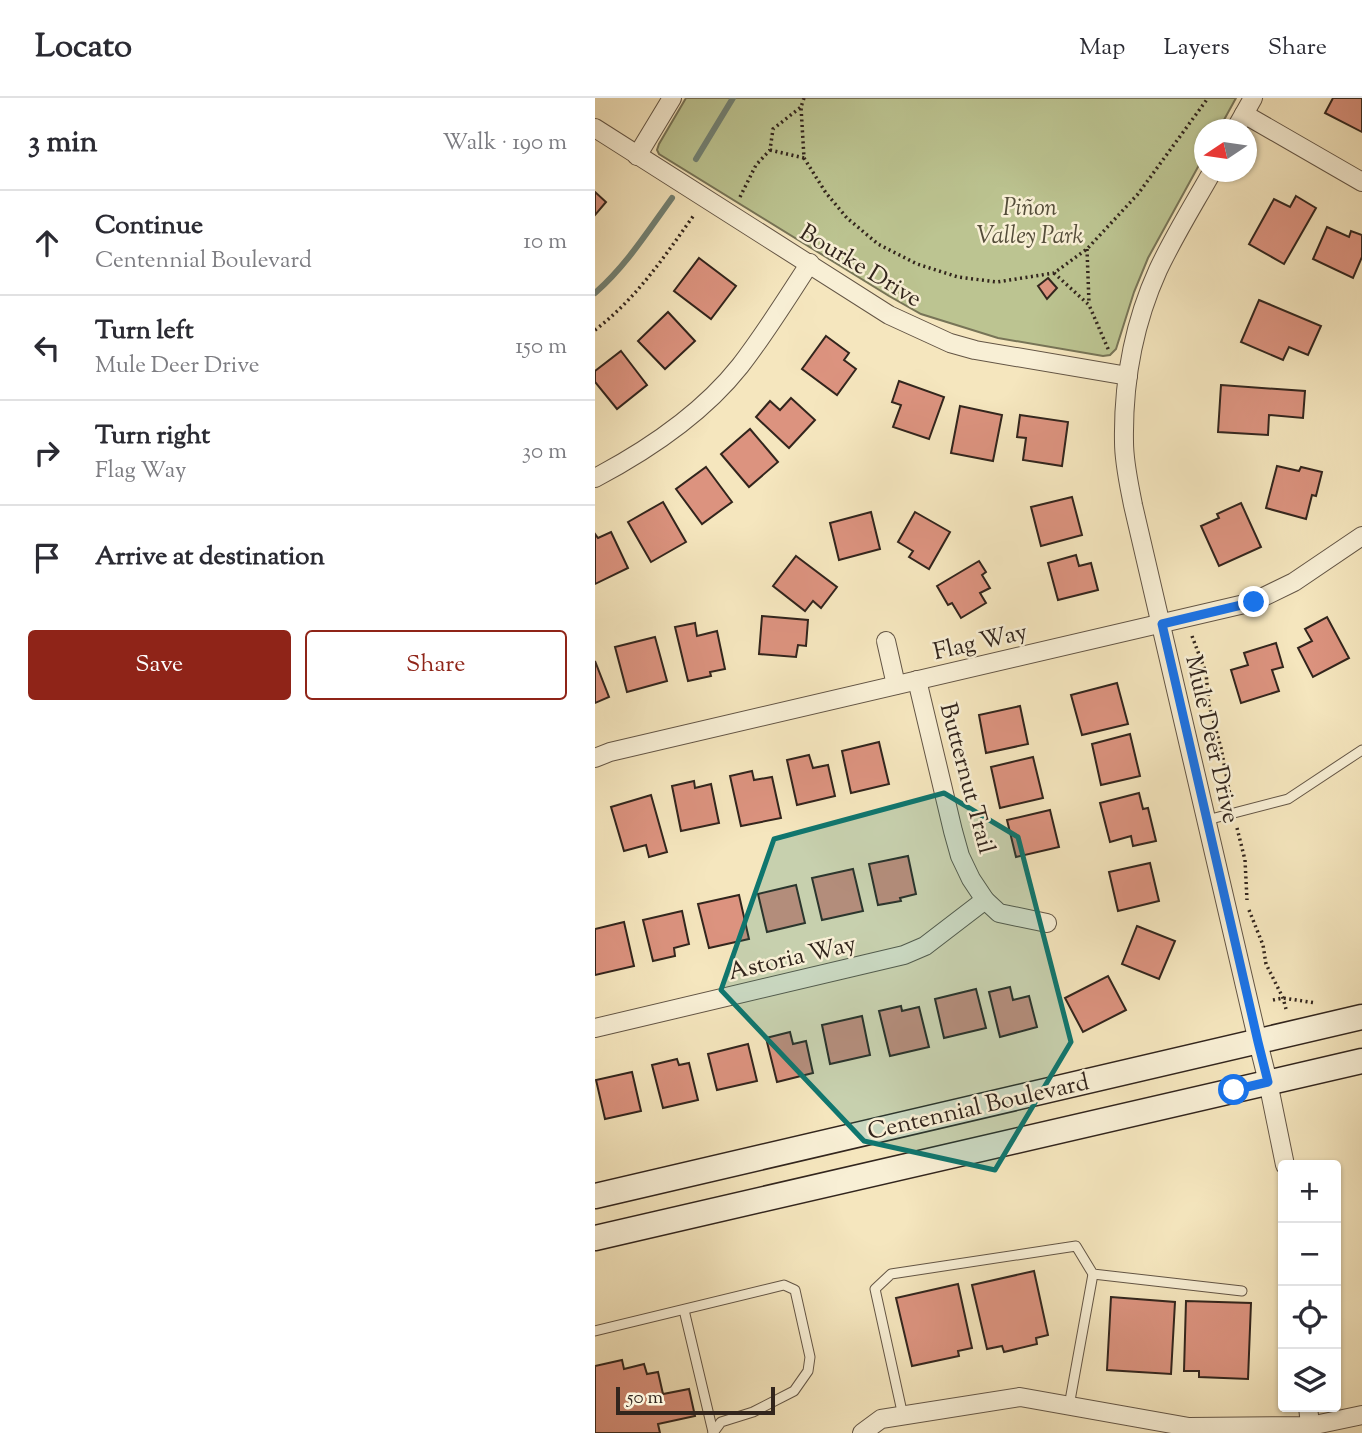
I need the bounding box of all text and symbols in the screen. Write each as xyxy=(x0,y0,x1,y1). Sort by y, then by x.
text: Locato xyxy=(35,24,132,72)
text: Map xyxy=(1079,31,1125,65)
text: Layers xyxy=(1163,31,1230,65)
text: Share xyxy=(1268,31,1327,65)
north arrow xyxy=(1194,119,1257,182)
text: 3 min xyxy=(28,122,98,165)
text: Walk · 190 m xyxy=(443,127,567,160)
park label: Piñon Valley Park xyxy=(977,192,1084,254)
text: Continue xyxy=(95,208,203,245)
street label: Bourke Drive xyxy=(792,217,928,317)
icon: ahead xyxy=(28,224,66,262)
text: 10 m xyxy=(523,226,567,259)
text: Centennial Boulevard xyxy=(95,245,312,278)
text: Turn left xyxy=(95,313,194,350)
icon: left xyxy=(28,329,66,367)
text: 150 m xyxy=(515,331,567,364)
text: Mule Deer Drive xyxy=(95,350,259,383)
text: Turn right xyxy=(95,418,210,455)
icon: right xyxy=(28,434,66,472)
text: 30 m xyxy=(522,436,567,469)
text: Flag Way xyxy=(95,455,187,488)
icon: arrive xyxy=(28,539,66,577)
text: Arrive at destination xyxy=(95,539,325,576)
route end xyxy=(1238,586,1269,617)
street label: Flag Way xyxy=(930,616,1031,670)
button: Save xyxy=(28,630,291,700)
button: Share xyxy=(305,630,567,700)
street label: Mule Deer Drive xyxy=(1175,652,1247,827)
street label: Butternut Trail xyxy=(930,699,1003,858)
street label: Astoria Way xyxy=(725,928,860,990)
street label: Centennial Boulevard xyxy=(864,1066,1093,1150)
route start xyxy=(1218,1074,1249,1105)
map controls xyxy=(1278,1160,1341,1412)
button: + xyxy=(1278,1160,1341,1223)
button: − xyxy=(1278,1223,1341,1286)
button: locate xyxy=(1278,1286,1341,1349)
button: layers xyxy=(1278,1349,1341,1412)
scale bar xyxy=(616,1384,775,1416)
text: 50 m xyxy=(627,1385,663,1412)

